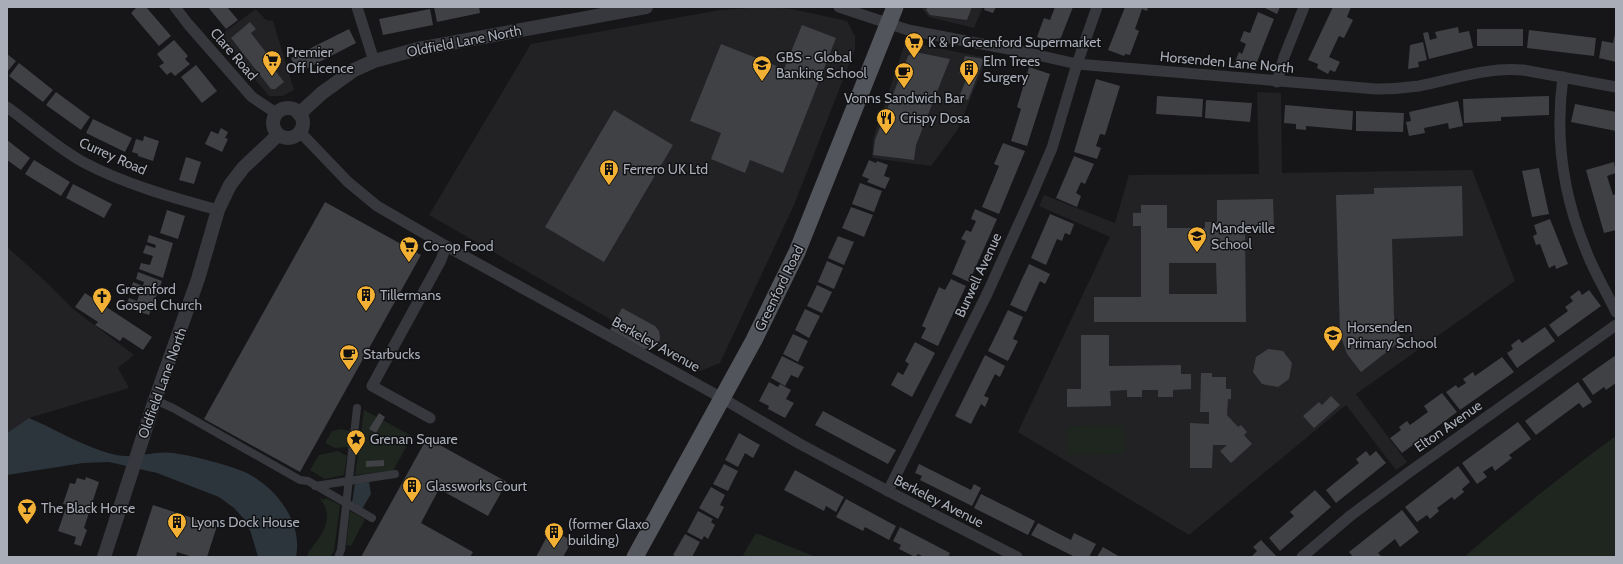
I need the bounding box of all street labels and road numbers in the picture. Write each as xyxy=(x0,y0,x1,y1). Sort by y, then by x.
street label: Oldfield Lane North xyxy=(405,21,523,61)
street label: Clare Road xyxy=(206,24,262,84)
street label: Horsenden Lane North xyxy=(1159,47,1295,77)
street label: Currey Road xyxy=(76,133,150,179)
street label: Burwell Avenue xyxy=(951,230,1005,320)
street label: Greenford Road xyxy=(750,242,808,334)
street label: Berkeley Avenue xyxy=(609,312,703,376)
street label: Oldfield Lane North xyxy=(134,325,190,441)
street label: Elton Avenue xyxy=(1411,396,1485,456)
street label: Berkeley Avenue xyxy=(891,471,987,531)

